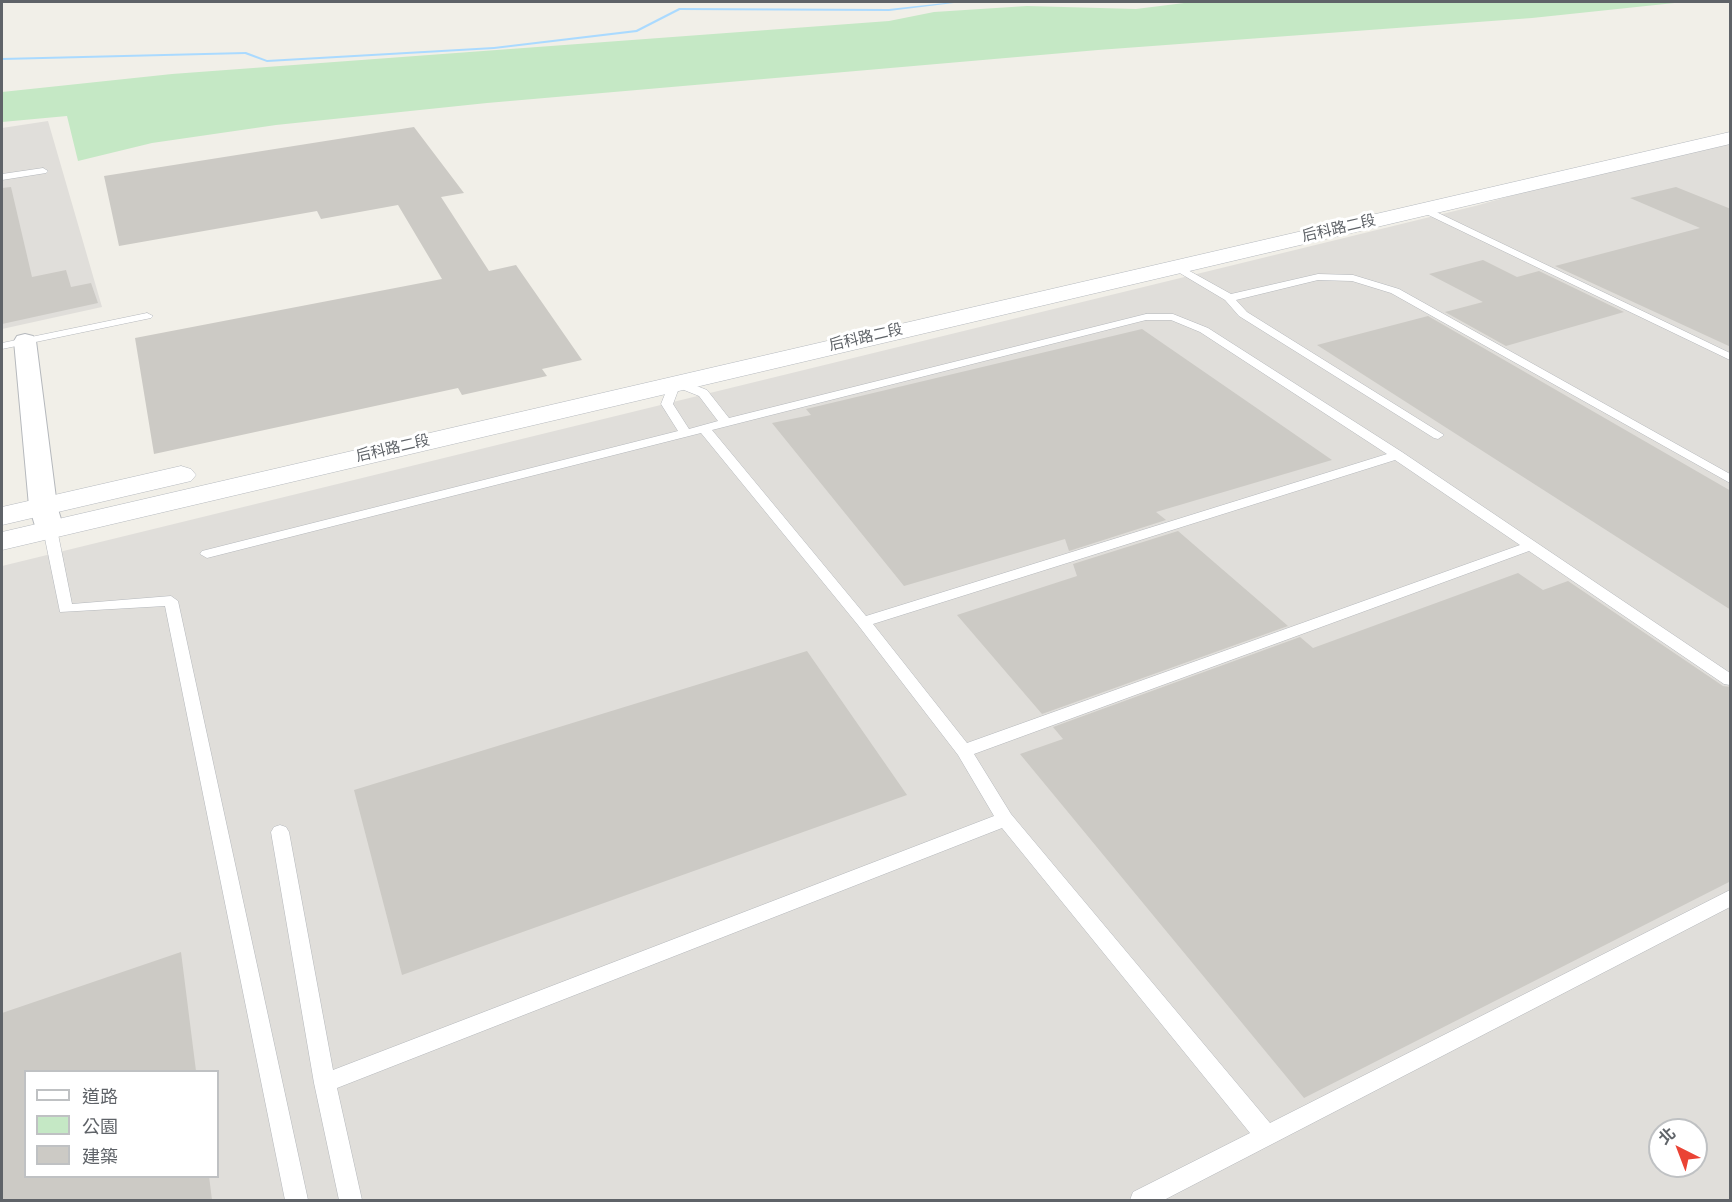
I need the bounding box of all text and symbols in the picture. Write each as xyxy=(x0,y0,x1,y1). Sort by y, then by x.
street label: 后科路二段 xyxy=(1300,212,1378,246)
street label: 后科路二段 xyxy=(827,321,905,355)
street label: 后科路二段 xyxy=(354,432,432,466)
legend xyxy=(24,1070,219,1178)
text: 道路 xyxy=(82,1086,118,1108)
text: 公園 xyxy=(82,1116,118,1138)
north arrow xyxy=(1648,1118,1708,1178)
text: 北 xyxy=(1655,1123,1680,1149)
text: 建築 xyxy=(82,1146,118,1168)

